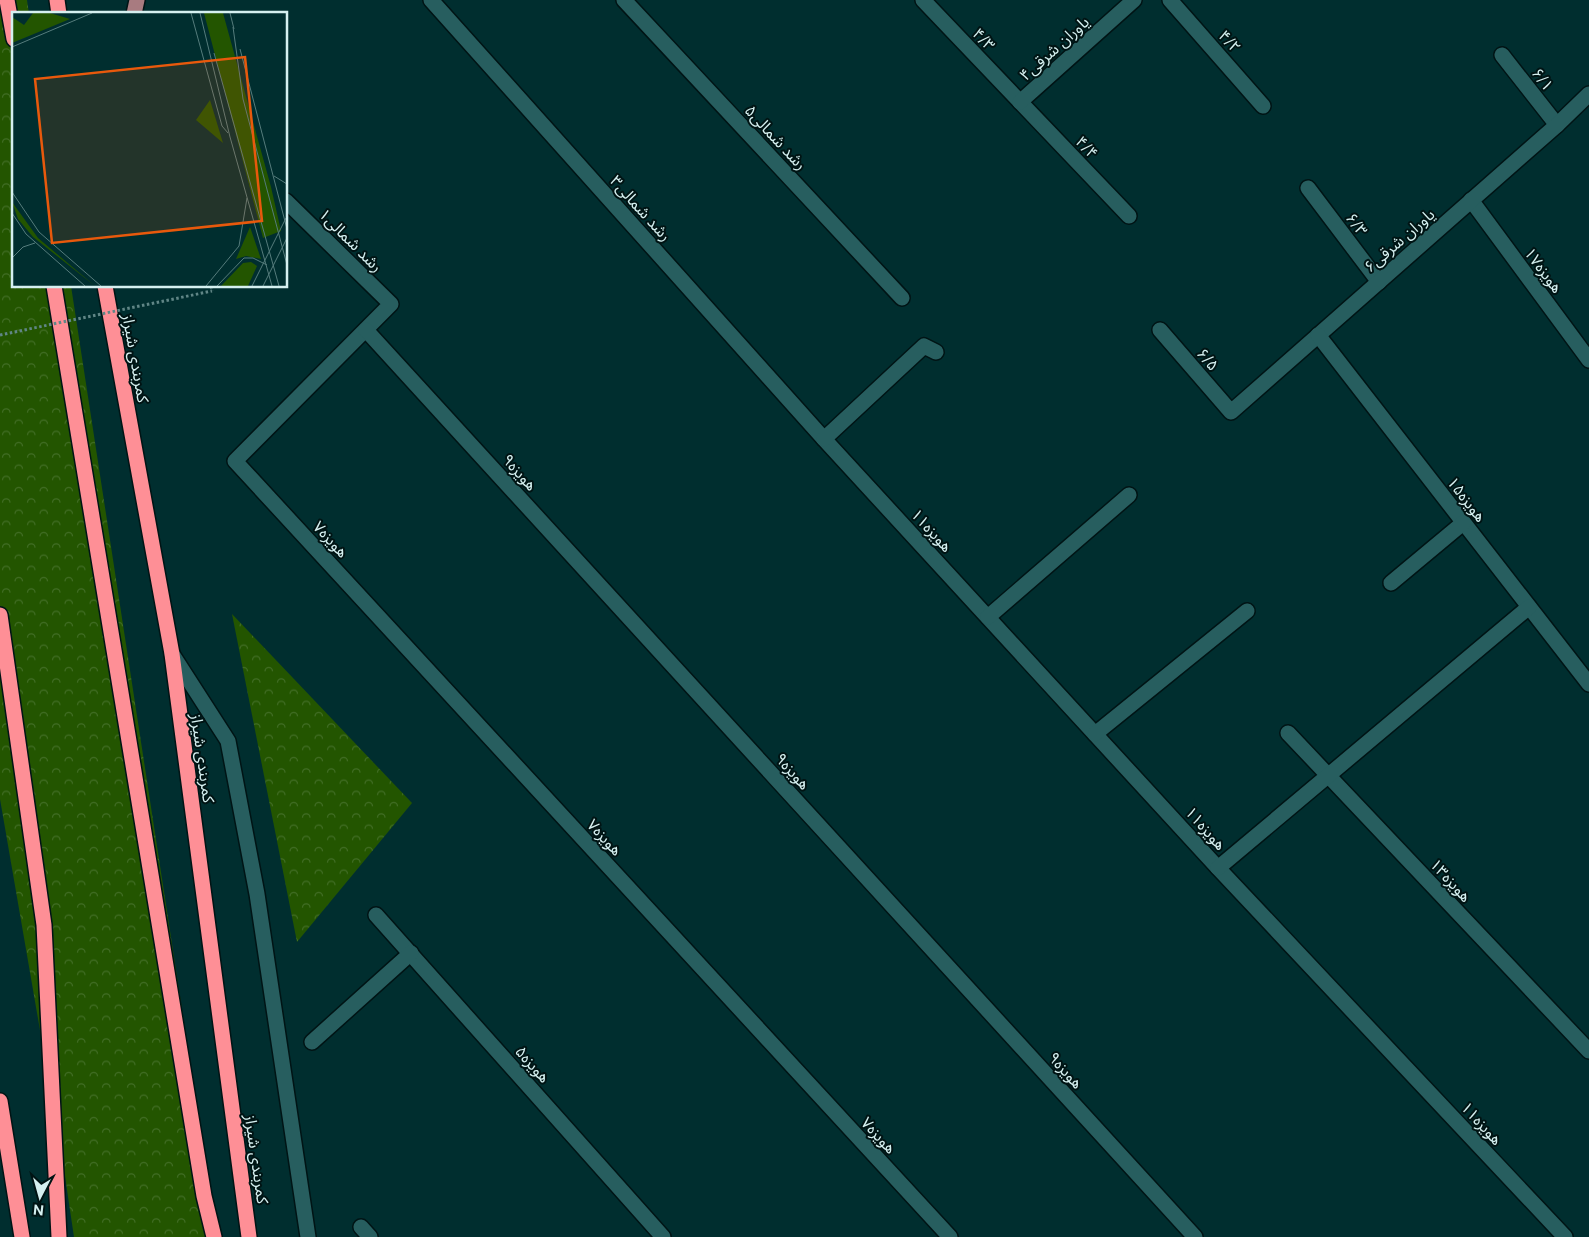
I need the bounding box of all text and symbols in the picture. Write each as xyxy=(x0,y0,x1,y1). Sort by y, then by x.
inset map xyxy=(12,12,288,288)
street label: یاوران شرقی۴ xyxy=(1016,12,1093,85)
street label: ۴/۳ xyxy=(968,24,999,55)
street label: ۴/۲ xyxy=(1215,26,1245,57)
street label: ۶/۱ xyxy=(1528,64,1557,95)
street label: رشد شمالی۵ xyxy=(741,101,811,174)
street label: ۴/۴ xyxy=(1071,132,1102,163)
street label: رشد شمالی۳ xyxy=(606,172,675,245)
street label: رشد شمالی۱ xyxy=(315,205,386,276)
street label: یاوران شرقی۶ xyxy=(1360,205,1438,276)
street label: ۶/۳ xyxy=(1342,209,1371,240)
street label: هویزه۱۷ xyxy=(1520,244,1567,297)
street label: کمربندی شیراز xyxy=(118,311,153,405)
street label: ۶/۵ xyxy=(1193,344,1223,375)
street label: هویزه۹ xyxy=(498,450,541,495)
street label: هویزه۱۵ xyxy=(1443,473,1490,526)
street label: هویزه۱۱ xyxy=(907,505,956,556)
street label: هویزه۷ xyxy=(309,517,352,561)
street label: کمربندی شیراز xyxy=(187,711,218,804)
street label: هویزه۹ xyxy=(771,749,814,794)
street label: هویزه۱۱ xyxy=(1181,803,1230,854)
street label: هویزه۷ xyxy=(583,815,626,859)
street label: هویزه۱۳ xyxy=(1426,855,1475,906)
street label: هویزه۵ xyxy=(511,1042,554,1087)
street label: هویزه۹ xyxy=(1044,1048,1087,1093)
street label: هویزه۱۱ xyxy=(1457,1098,1506,1149)
street label: کمربندی شیراز xyxy=(241,1112,272,1205)
street label: هویزه۷ xyxy=(857,1113,900,1157)
north arrow xyxy=(15,1172,65,1222)
text: N xyxy=(32,1201,45,1218)

